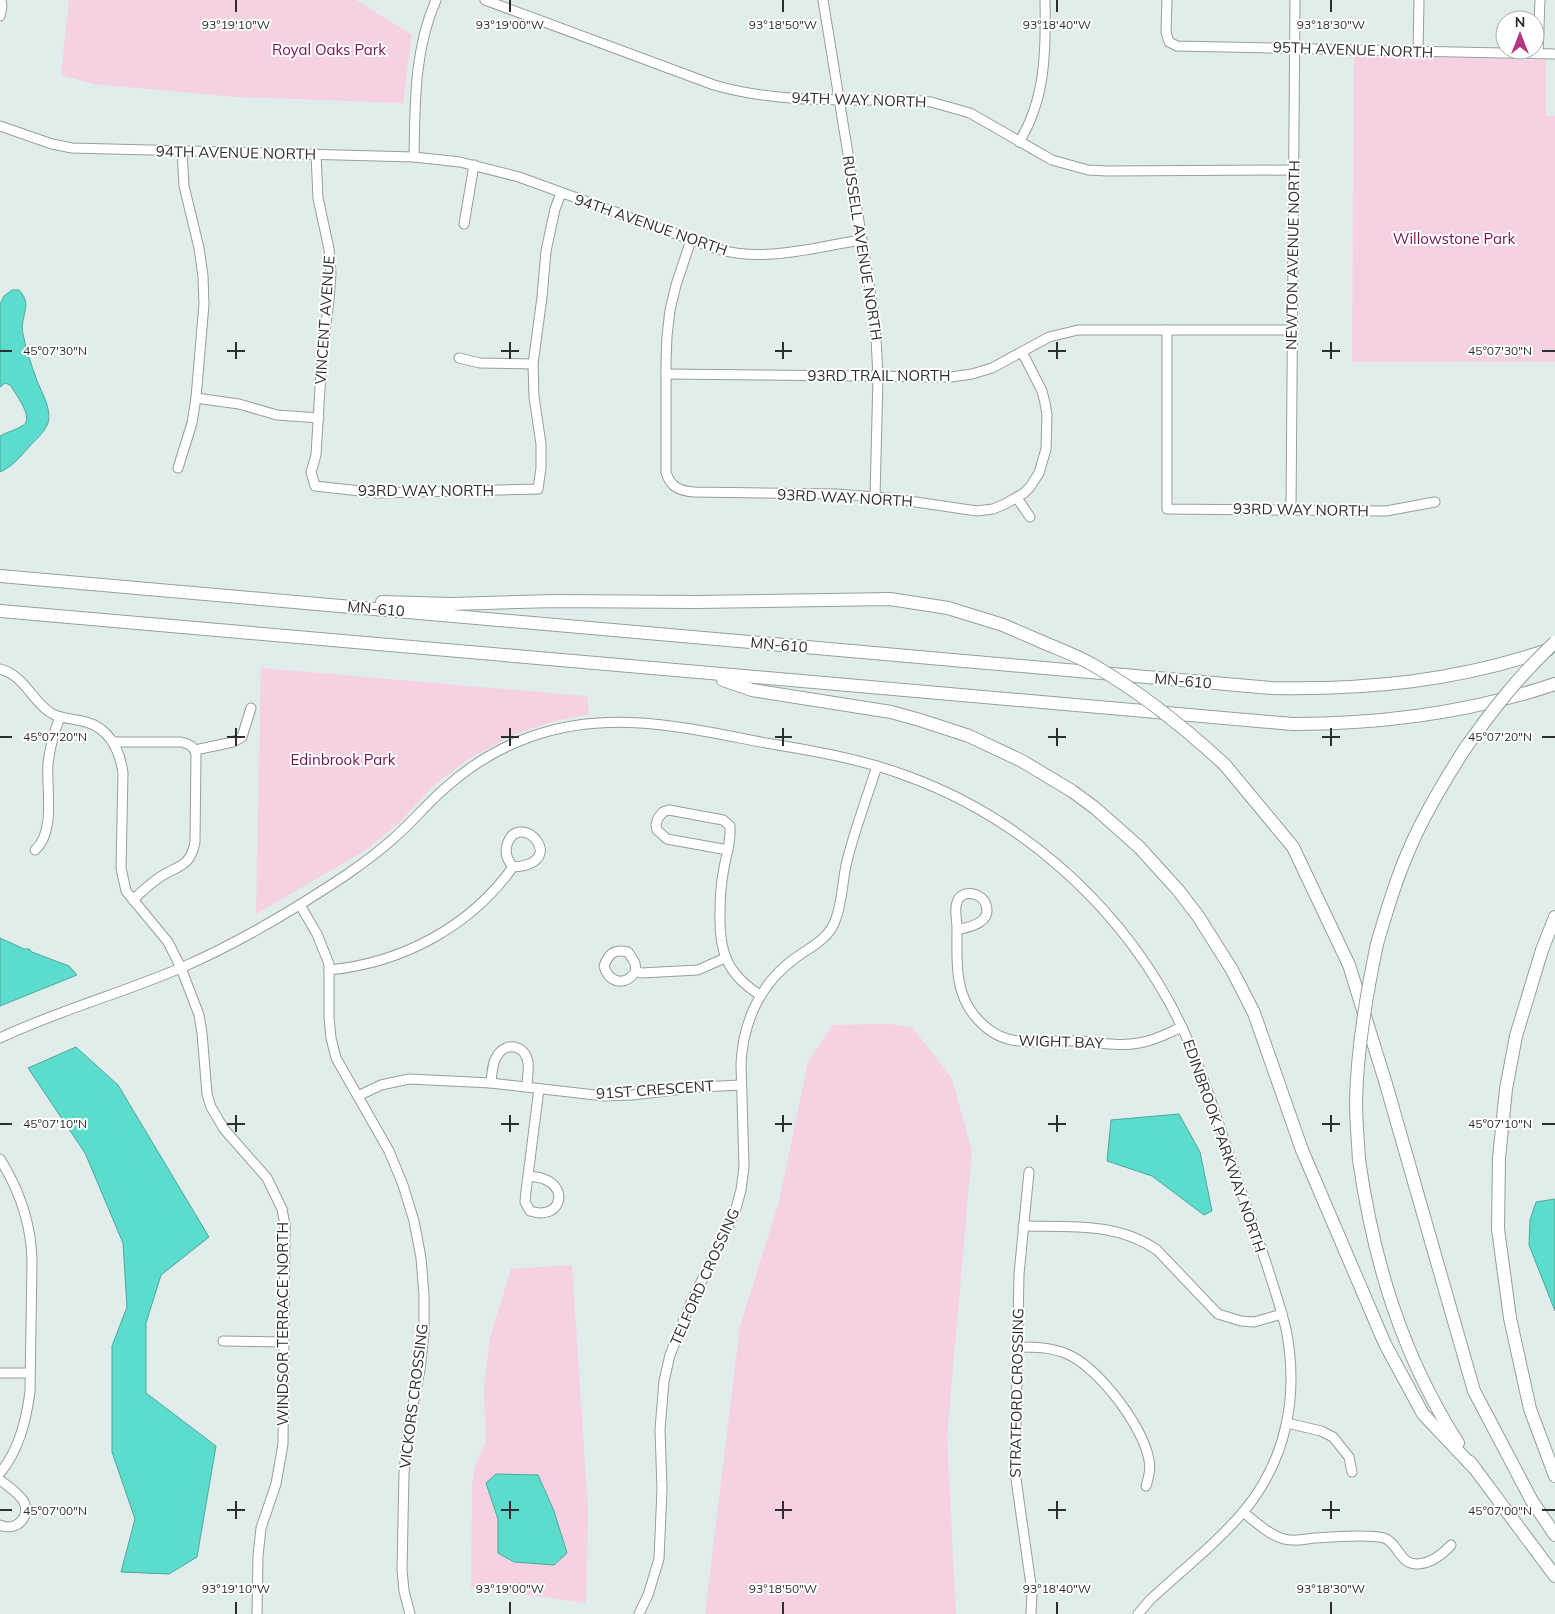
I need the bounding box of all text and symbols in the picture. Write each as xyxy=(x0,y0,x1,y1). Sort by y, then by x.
north arrow xyxy=(1495,10,1545,60)
text: N xyxy=(1515,13,1525,31)
text: 93°19'10"W xyxy=(202,17,270,32)
text: 93°19'00"W xyxy=(476,17,544,32)
text: 93°18'50"W xyxy=(749,17,817,32)
text: 93°18'40"W xyxy=(1023,17,1091,32)
text: 93°18'30"W xyxy=(1297,17,1365,32)
street label: 95TH AVENUE NORTH xyxy=(1273,37,1433,62)
park label: Royal Oaks Park xyxy=(272,40,386,59)
street label: 94TH WAY NORTH xyxy=(791,88,927,111)
street label: 94TH AVENUE NORTH xyxy=(156,142,316,163)
street label: RUSSELL AVENUE NORTH xyxy=(838,154,886,342)
street label: NEWTON AVENUE NORTH xyxy=(1281,160,1304,350)
street label: 94TH AVENUE NORTH xyxy=(572,189,730,260)
park label: Willowstone Park xyxy=(1393,229,1515,248)
street label: VINCENT AVENUE xyxy=(311,255,338,385)
text: 45°07'30"N xyxy=(23,343,87,358)
text: 45°07'30"N xyxy=(1468,343,1532,358)
street label: 93RD TRAIL NORTH xyxy=(807,366,951,385)
street label: 93RD WAY NORTH xyxy=(358,481,494,500)
street label: 93RD WAY NORTH xyxy=(777,484,913,511)
street label: 93RD WAY NORTH xyxy=(1233,499,1369,520)
street label: MN-610 xyxy=(347,597,406,620)
street label: MN-610 xyxy=(750,633,809,656)
street label: MN-610 xyxy=(1154,669,1213,692)
text: 45°07'20"N xyxy=(23,729,87,744)
text: 45°07'20"N xyxy=(1468,729,1532,744)
park label: Edinbrook Park xyxy=(291,750,396,769)
street label: WIGHT BAY xyxy=(1018,1031,1105,1053)
street label: EDINBROOK PARKWAY NORTH xyxy=(1179,1037,1270,1255)
street label: 91ST CRESCENT xyxy=(595,1076,715,1103)
text: 45°07'10"N xyxy=(23,1116,87,1131)
text: 45°07'10"N xyxy=(1468,1116,1532,1131)
street label: TELFORD CROSSING xyxy=(666,1205,743,1348)
street label: WINDSOR TERRACE NORTH xyxy=(273,1222,292,1426)
street label: STRATFORD CROSSING xyxy=(1006,1308,1027,1478)
street label: VICKORS CROSSING xyxy=(395,1322,432,1469)
text: 45°07'00"N xyxy=(23,1503,87,1518)
text: 45°07'00"N xyxy=(1468,1503,1532,1518)
text: 93°19'10"W xyxy=(202,1581,270,1596)
text: 93°19'00"W xyxy=(476,1581,544,1596)
text: 93°18'50"W xyxy=(749,1581,817,1596)
text: 93°18'40"W xyxy=(1023,1581,1091,1596)
text: 93°18'30"W xyxy=(1297,1581,1365,1596)

